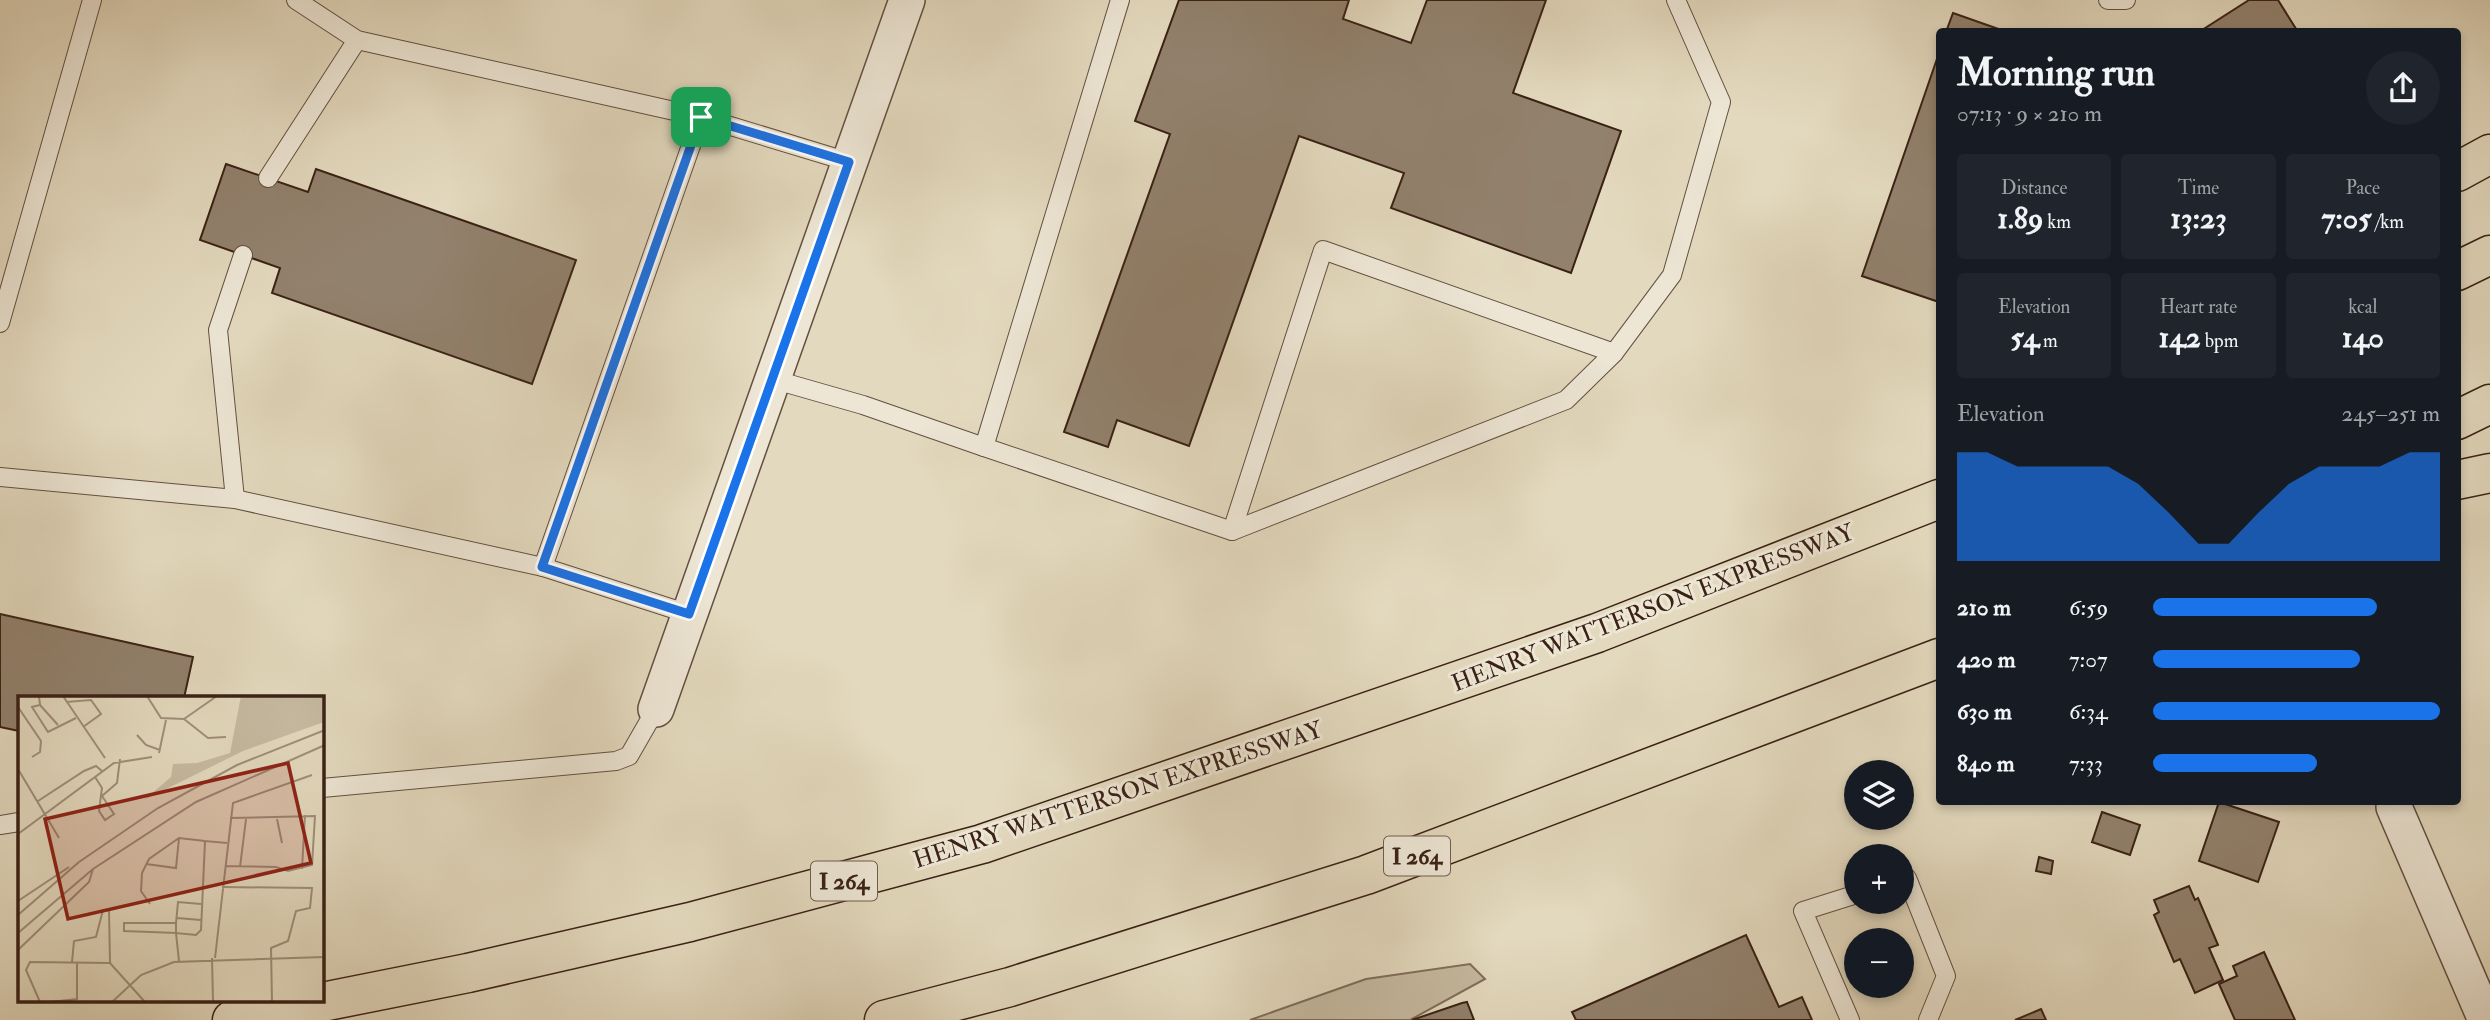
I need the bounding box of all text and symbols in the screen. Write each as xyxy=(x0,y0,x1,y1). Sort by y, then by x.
text: Morning run xyxy=(1957,49,2155,97)
button: share xyxy=(2366,51,2440,125)
pin xyxy=(671,87,731,147)
icon: arrive xyxy=(682,98,720,136)
text: 07:13 · 9 × 210 m xyxy=(1957,99,2102,128)
text: Distance xyxy=(2001,176,2067,200)
text: Time xyxy=(2178,176,2219,200)
text: Pace xyxy=(2346,176,2380,200)
text: 1.89 xyxy=(1997,200,2043,237)
text: 13:23 xyxy=(2170,200,2227,237)
text: 7:05 xyxy=(2322,200,2371,237)
text: km xyxy=(2043,210,2071,234)
text: /km xyxy=(2371,210,2404,234)
text: Elevation xyxy=(1998,295,2070,319)
text: Heart rate xyxy=(2160,295,2237,319)
text: kcal xyxy=(2348,295,2377,319)
text: 54 xyxy=(2010,319,2039,356)
text: 142 xyxy=(2159,319,2201,356)
text: 140 xyxy=(2342,319,2384,356)
text: m xyxy=(2039,329,2058,353)
text: bpm xyxy=(2201,329,2238,353)
text: Elevation xyxy=(1957,399,2045,428)
text: 245–251 m xyxy=(2342,399,2440,428)
street label: HENRY WATTERSON EXPRESSWAY xyxy=(1447,517,1859,699)
text: 210 m xyxy=(1957,593,2011,622)
text: 6:59 xyxy=(2069,593,2108,622)
text: 420 m xyxy=(1957,645,2016,674)
text: 7:07 xyxy=(2069,645,2108,674)
inset map xyxy=(18,696,324,1002)
text: 630 m xyxy=(1957,697,2012,726)
text: 6:34 xyxy=(2069,697,2107,726)
street label: HENRY WATTERSON EXPRESSWAY xyxy=(909,714,1327,876)
text: 840 m xyxy=(1957,749,2015,778)
text: 7:33 xyxy=(2069,749,2103,778)
map controls xyxy=(1844,760,1914,998)
button: layers xyxy=(1844,760,1914,830)
road number: I 264 xyxy=(1384,836,1450,876)
button: + xyxy=(1844,844,1914,914)
road number: I 264 xyxy=(811,862,877,900)
button: − xyxy=(1844,928,1914,998)

